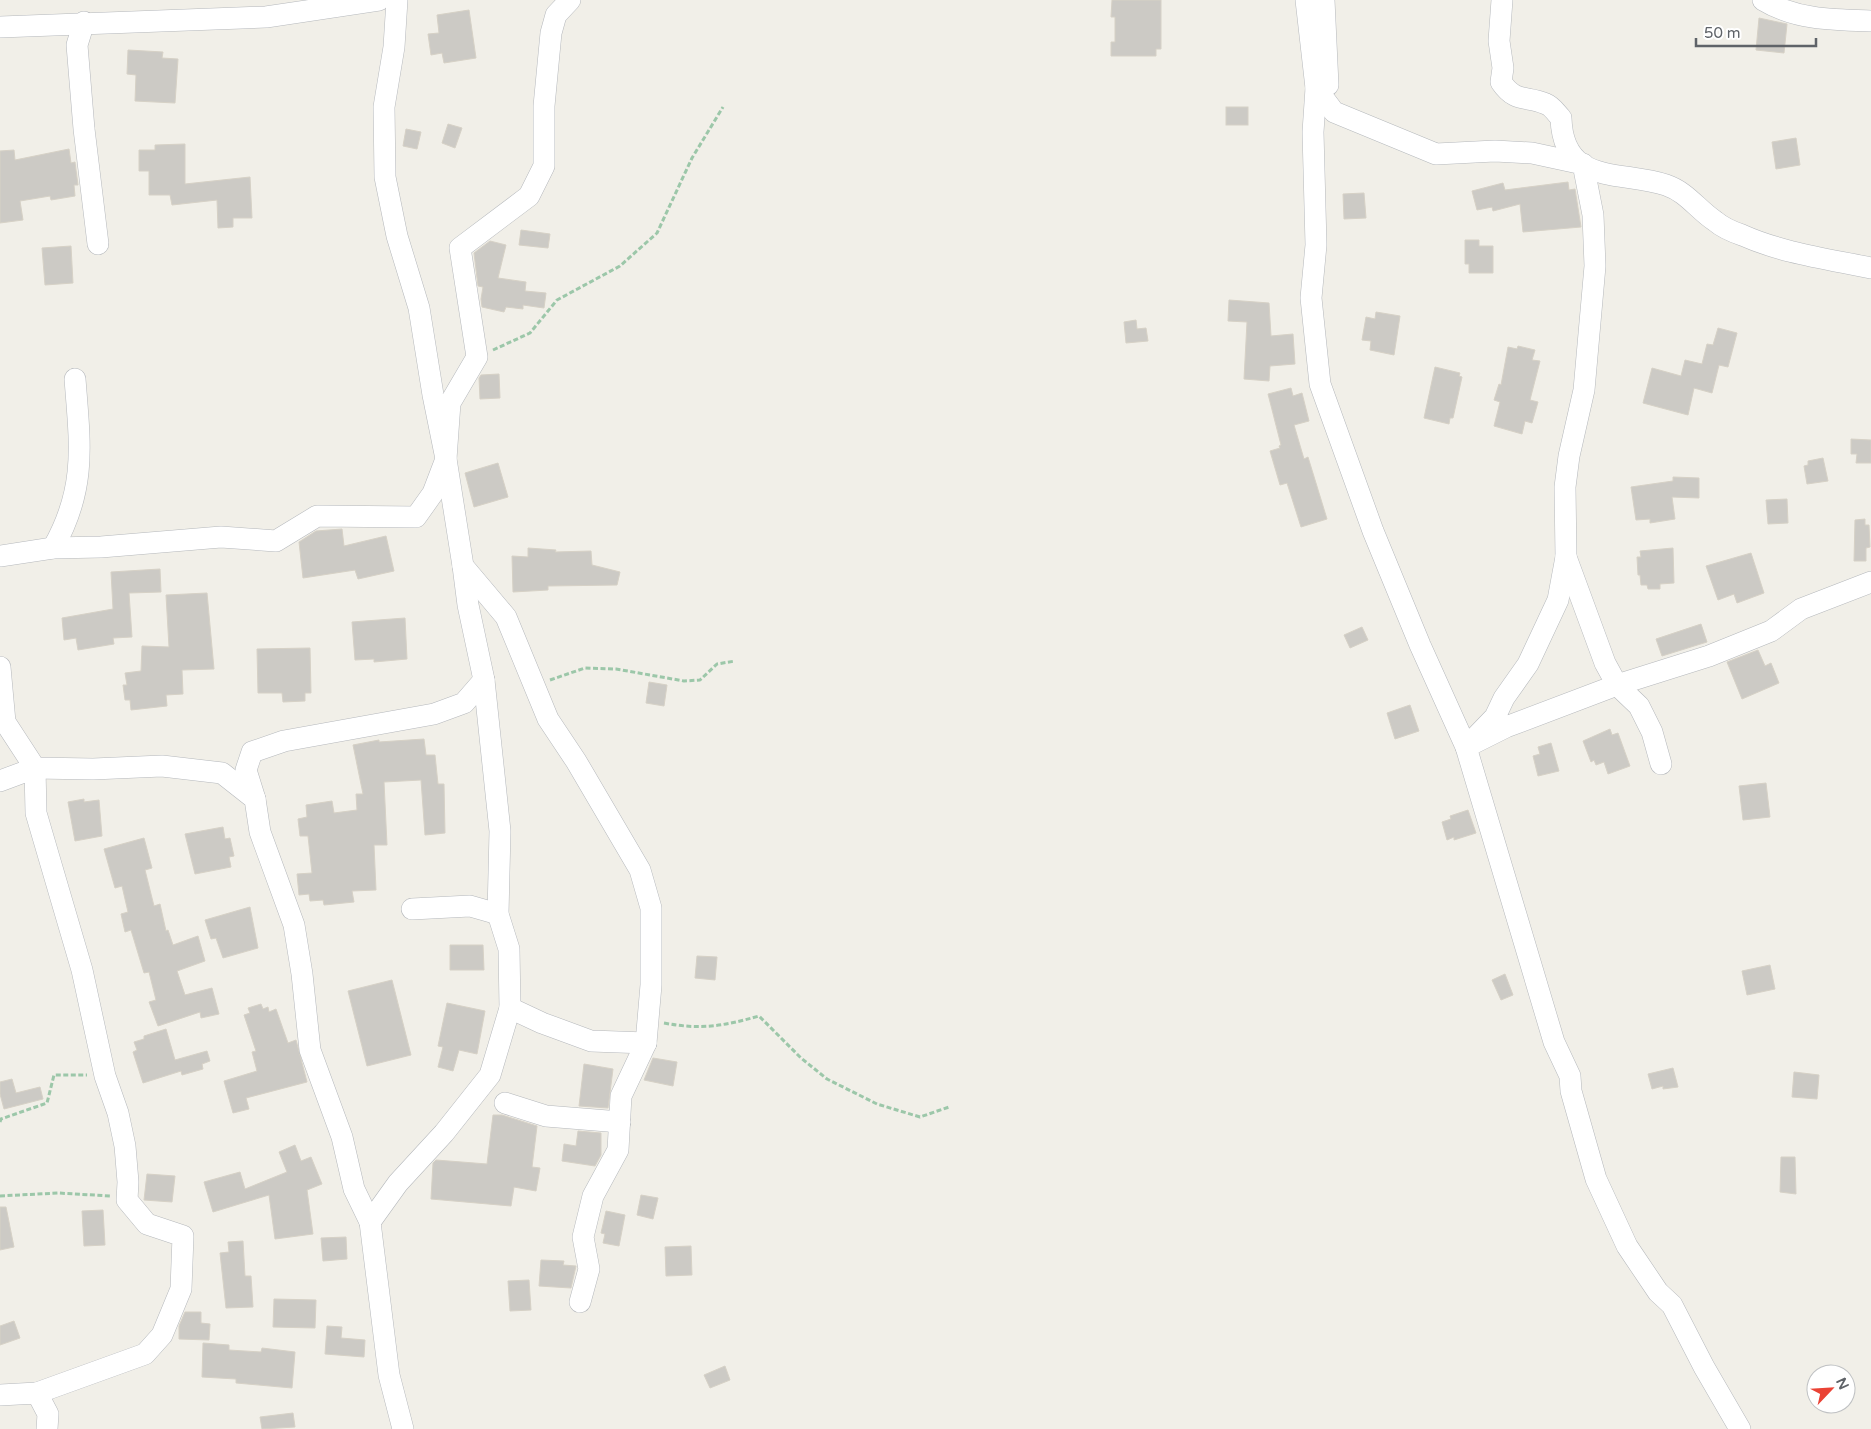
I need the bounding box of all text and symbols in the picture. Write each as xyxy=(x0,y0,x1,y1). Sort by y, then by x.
scale bar xyxy=(1696,15,1816,47)
text: 50 m xyxy=(1704,24,1741,42)
north arrow xyxy=(1806,1364,1856,1414)
text: N xyxy=(1832,1375,1852,1392)

